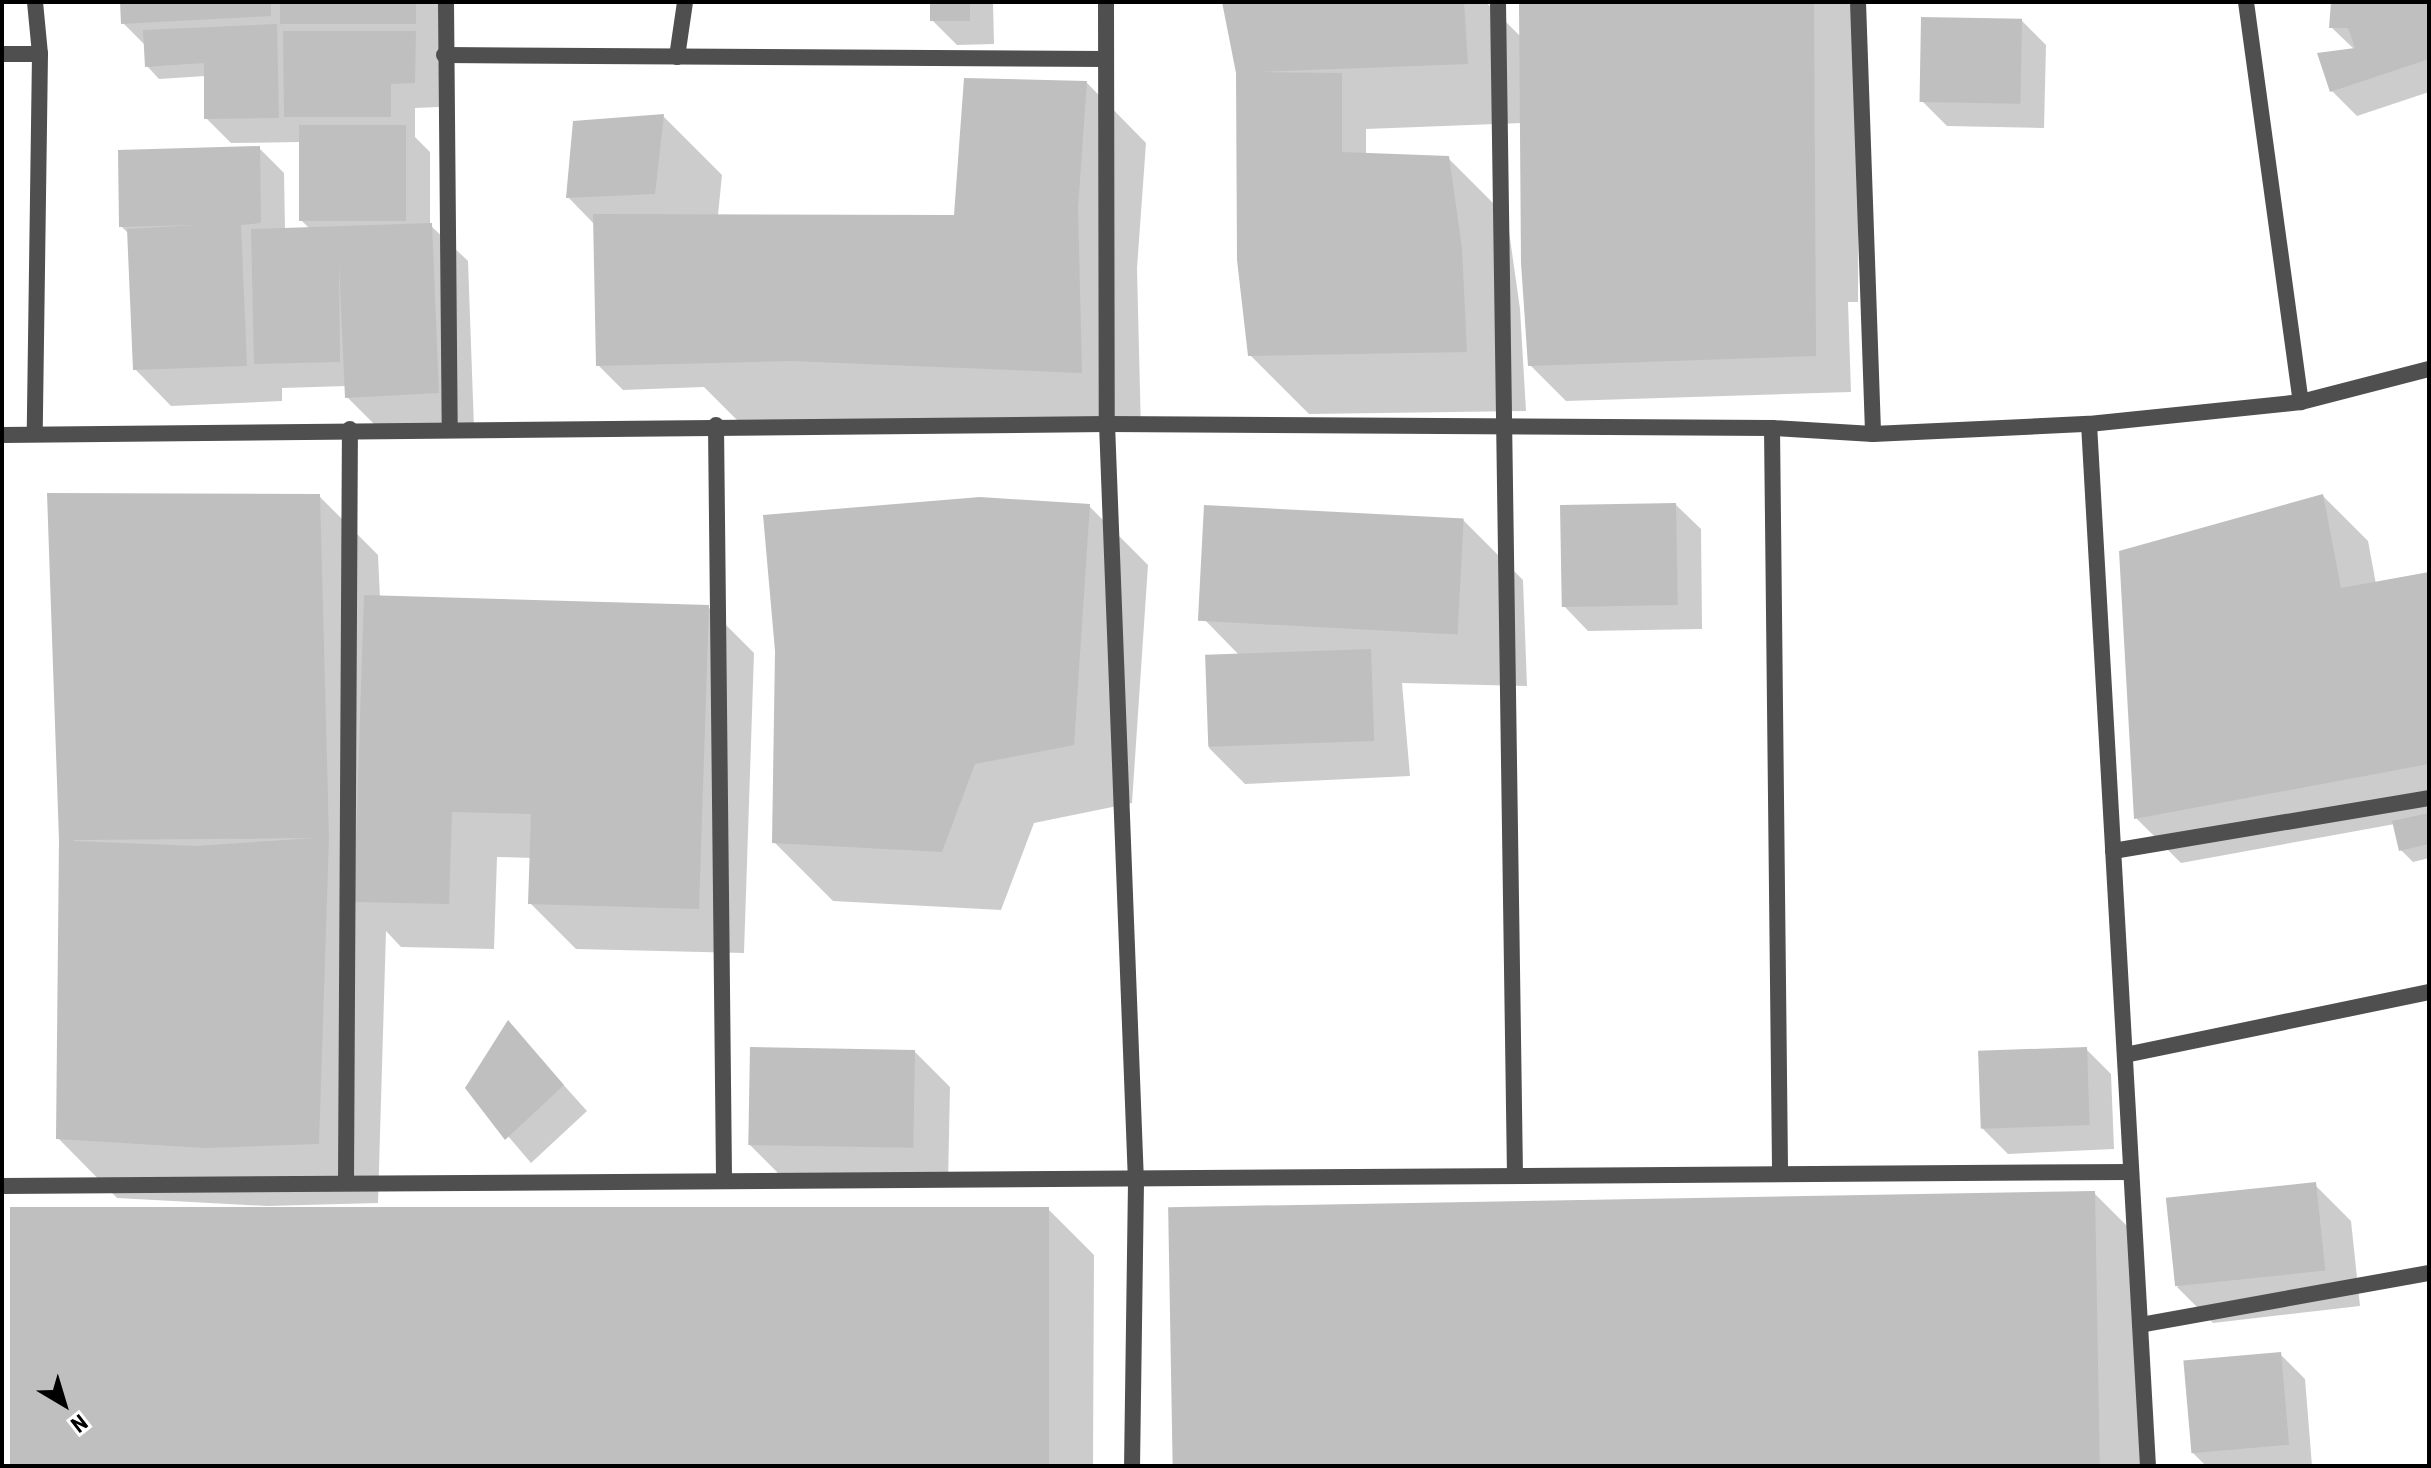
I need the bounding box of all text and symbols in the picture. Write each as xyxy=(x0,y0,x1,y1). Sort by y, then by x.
north arrow xyxy=(24,1364,104,1444)
text: N xyxy=(66,1409,92,1437)

